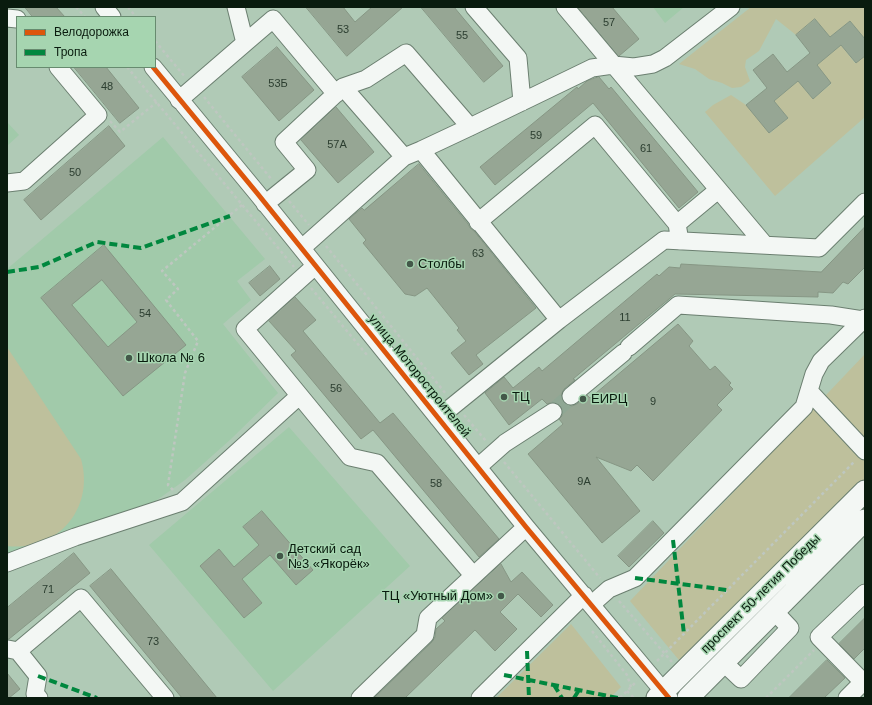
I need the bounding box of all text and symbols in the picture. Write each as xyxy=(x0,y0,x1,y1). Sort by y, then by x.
legend xyxy=(16,16,156,68)
house number: 57 xyxy=(603,16,615,30)
house number: 53 xyxy=(337,23,349,37)
text: Велодорожка xyxy=(54,25,129,39)
house number: 55 xyxy=(456,29,468,43)
text: Тропа xyxy=(54,45,87,59)
house number: 53Б xyxy=(268,77,288,91)
house number: 48 xyxy=(101,80,113,94)
house number: 59 xyxy=(530,129,542,143)
house number: 57А xyxy=(327,138,347,152)
house number: 61 xyxy=(640,142,652,156)
house number: 50 xyxy=(69,166,81,180)
house number: 63 xyxy=(472,247,484,261)
place label: Столбы xyxy=(418,256,465,272)
marker: Столбы xyxy=(405,259,415,269)
house number: 54 xyxy=(139,307,151,321)
street label: улица Моторостроителей xyxy=(365,311,473,441)
house number: 11 xyxy=(619,311,631,325)
place label: Школа № 6 xyxy=(137,350,205,366)
marker: Школа № 6 xyxy=(124,353,134,363)
house number: 56 xyxy=(330,382,342,396)
place label: ТЦ xyxy=(512,389,530,405)
place label: ЕИРЦ xyxy=(591,391,627,407)
marker: ТЦ xyxy=(499,392,509,402)
marker: ЕИРЦ xyxy=(578,394,588,404)
house number: 9 xyxy=(650,395,656,409)
house number: 9А xyxy=(577,475,591,489)
house number: 58 xyxy=(430,477,442,491)
street label: проспект 50-летия Победы xyxy=(698,531,824,657)
place label: Детский сад №3 «Якорёк» xyxy=(288,541,370,572)
marker: Детский сад №3 «Якорёк» xyxy=(275,551,285,561)
house number: 71 xyxy=(42,583,54,597)
place label: ТЦ «Уютный Дом» xyxy=(382,588,493,604)
marker: ТЦ «Уютный Дом» xyxy=(496,591,506,601)
house number: 73 xyxy=(147,635,159,649)

